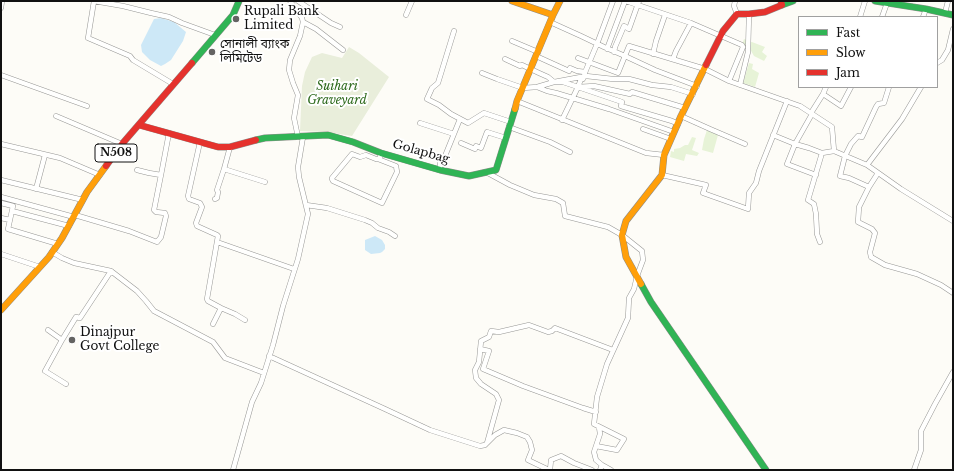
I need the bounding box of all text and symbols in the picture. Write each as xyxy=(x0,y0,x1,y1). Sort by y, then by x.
place label: Rupali Bank Limited xyxy=(244,5,319,33)
marker: Rupali Bank Limited xyxy=(231,14,241,24)
legend xyxy=(798,16,938,88)
text: Fast xyxy=(836,25,860,40)
place label: সোনালী ব্যাংক লিমিটেড xyxy=(220,38,289,66)
text: Slow xyxy=(836,45,865,60)
marker: সোনালী ব্যাংক লিমিটেড xyxy=(207,47,217,57)
text: Jam xyxy=(836,65,860,80)
park label: Suihari Graveyard xyxy=(307,80,367,108)
street label: Golapbag xyxy=(391,137,451,167)
road number: N508 xyxy=(95,144,137,162)
place label: Dinajpur Govt College xyxy=(80,326,159,354)
marker: Dinajpur Govt College xyxy=(67,335,77,345)

